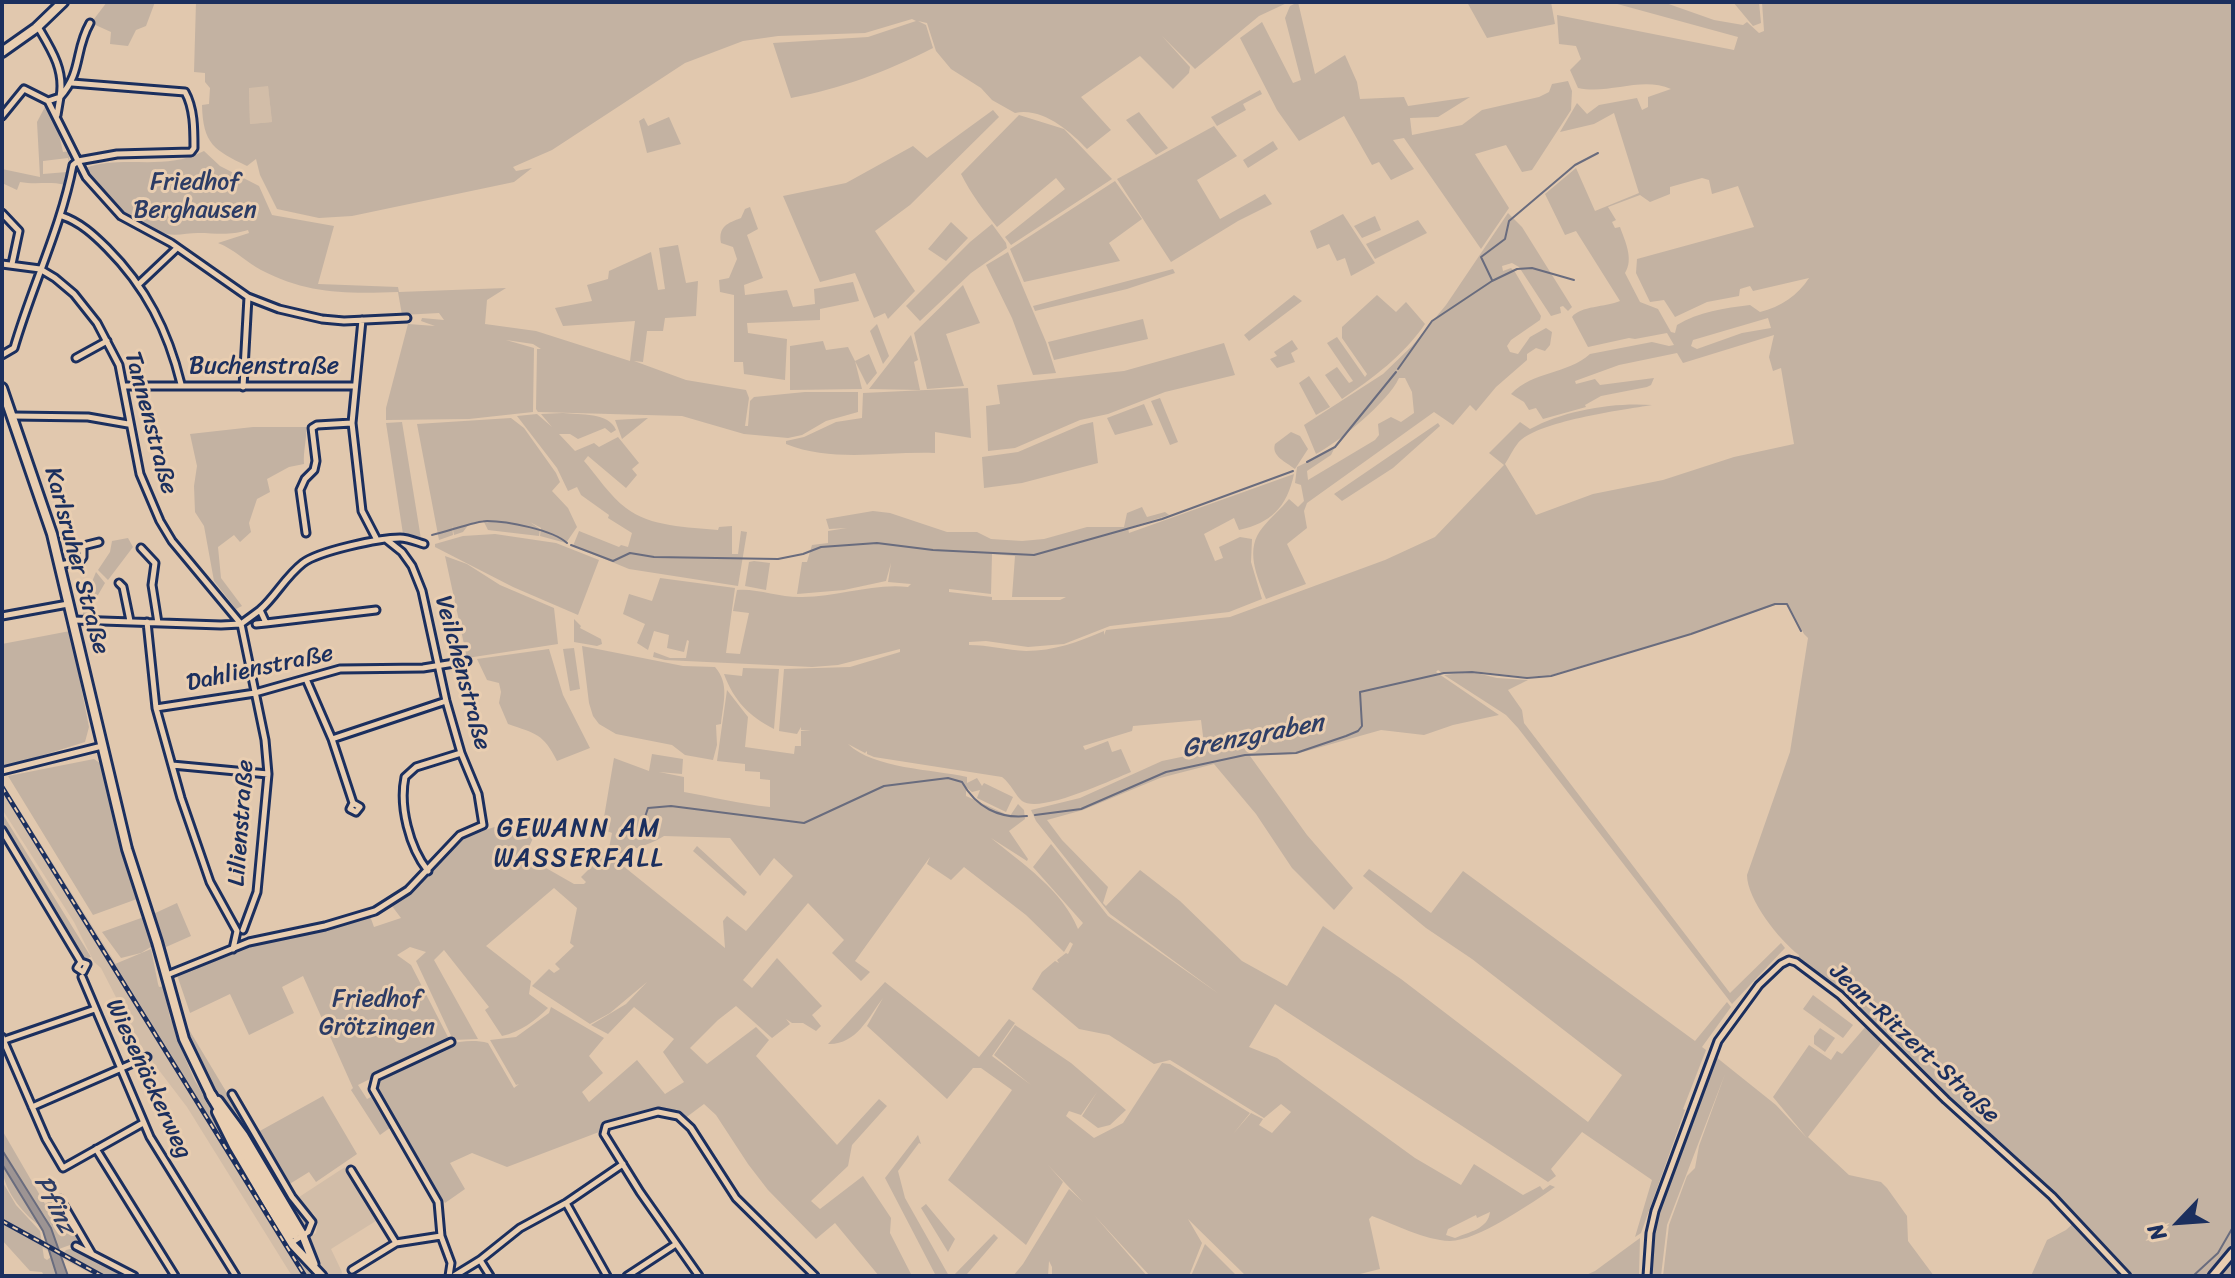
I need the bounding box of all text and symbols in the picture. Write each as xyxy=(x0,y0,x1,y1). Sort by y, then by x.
park label: Friedhof Berghausen xyxy=(133,169,257,225)
street label: Tannenstraße xyxy=(117,348,183,498)
street label: Buchenstraße xyxy=(189,353,339,381)
street label: Karlsruher Straße xyxy=(37,464,115,658)
street label: Veilchenstraße xyxy=(428,593,496,753)
street label: Dahlienstraße xyxy=(184,639,336,699)
water label: Grenzgraben xyxy=(1179,708,1327,766)
street label: Lilienstraße xyxy=(223,759,261,887)
district label: GEWANN AM WASSERFALL xyxy=(494,813,664,874)
street label: Jean-Ritzert-Straße xyxy=(1823,958,2005,1130)
park label: Friedhof Grötzingen xyxy=(319,986,435,1042)
street label: Wiesenäckerweg xyxy=(98,995,198,1163)
water label: Pfinz xyxy=(26,1171,82,1239)
north arrow xyxy=(2139,1182,2219,1262)
text: N xyxy=(2136,1217,2178,1248)

